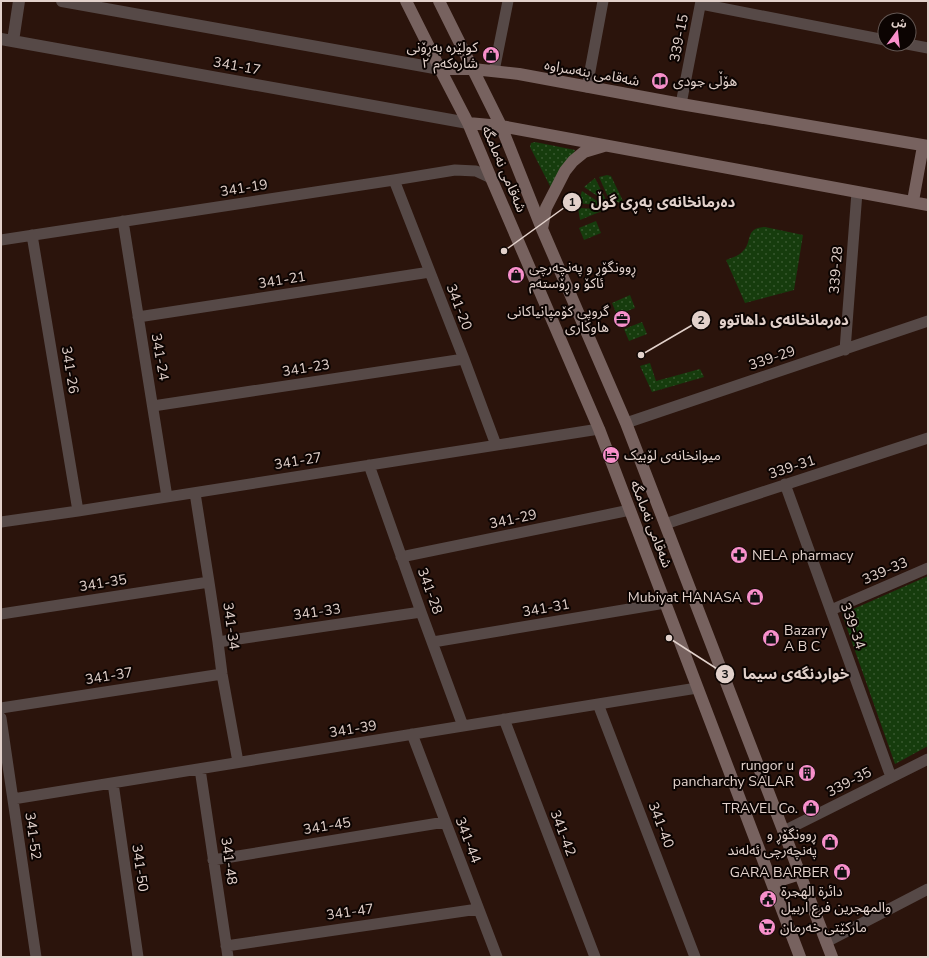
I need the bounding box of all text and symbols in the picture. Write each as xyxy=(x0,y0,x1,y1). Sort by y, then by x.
north arrow xyxy=(877,12,917,52)
street label: 339-15 xyxy=(665,13,693,63)
text: ش xyxy=(890,14,909,32)
place label: کولێرە بەڕۆنی شارەکەم ٢ xyxy=(406,38,478,74)
shop icon: کولێرە بەڕۆنی شارەکەم ٢ xyxy=(481,45,501,65)
street label: 341-17 xyxy=(212,52,262,80)
street label: شەقامی بنەسراوە xyxy=(543,55,641,91)
library icon: هۆڵی جودی xyxy=(650,71,670,91)
place label: هۆڵی جودی xyxy=(673,71,737,91)
street label: شەقامی نەمامگە xyxy=(477,123,531,215)
street label: 341-19 xyxy=(219,175,269,201)
callout: دەرمانخانەی پەڕی گوڵ xyxy=(562,189,743,216)
text: دەرمانخانەی پەڕی گوڵ xyxy=(591,191,736,214)
text: 1 xyxy=(568,194,576,210)
street label: 339-28 xyxy=(824,245,848,295)
place label: ڕوونگۆڕ و پەنچەرچی ئاکۆ و ڕۆستەم xyxy=(529,258,636,294)
shop icon: ڕوونگۆڕ و پەنچەرچی ئاکۆ و ڕۆستەم xyxy=(506,265,526,285)
street label: 341-21 xyxy=(257,267,307,293)
street label: 341-20 xyxy=(442,281,476,333)
place label: گروپی کۆمپانیاکانی هاوکاری xyxy=(507,302,609,337)
callout: دەرمانخانەی داهاتوو xyxy=(691,306,857,333)
office icon: گروپی کۆمپانیاکانی هاوکاری xyxy=(612,309,632,329)
text: دەرمانخانەی داهاتوو xyxy=(719,310,849,330)
text: 2 xyxy=(697,312,705,328)
street label: 341-24 xyxy=(146,332,174,382)
street label: 339-29 xyxy=(746,341,798,375)
street label: 341-26 xyxy=(57,345,83,395)
street label: 341-23 xyxy=(281,355,331,381)
hotel icon: میوانخانەی لۆبیک xyxy=(601,445,621,465)
place label: میوانخانەی لۆبیک xyxy=(624,446,721,465)
street label: 341-27 xyxy=(273,448,323,474)
street label: 339-31 xyxy=(766,451,818,483)
street label: شەقامی نەمامگە xyxy=(626,477,676,571)
street label: 341-29 xyxy=(488,505,538,533)
pharmacy icon: NELA pharmacy xyxy=(729,545,749,565)
place label: NELA pharmacy xyxy=(752,546,854,565)
street label: 339-33 xyxy=(859,553,911,589)
street label: 341-28 xyxy=(413,565,447,617)
street label: 341-35 xyxy=(78,570,128,596)
shop icon: Mubiyat HANASA xyxy=(745,587,765,607)
place label: Mubiyat HANASA xyxy=(628,588,742,607)
street label: 341-31 xyxy=(521,594,571,622)
street label: 341-33 xyxy=(292,599,342,625)
street label: 339-34 xyxy=(836,600,870,652)
street label: 341-34 xyxy=(218,601,244,651)
place label: Bazary A B C xyxy=(784,621,828,656)
shop icon: Bazary A B C xyxy=(761,628,781,648)
callout: خواردنگەی سیما xyxy=(715,660,858,687)
street label: 341-37 xyxy=(84,663,134,689)
text: خواردنگەی سیما xyxy=(743,664,850,684)
text: 3 xyxy=(721,666,729,682)
street label: 341-39 xyxy=(328,716,378,742)
place label: rungor u pancharchy SALAR xyxy=(673,756,794,791)
building icon: rungor u pancharchy SALAR xyxy=(797,763,817,783)
street label: 339-35 xyxy=(823,763,875,801)
shop icon: TRAVEL Co. xyxy=(801,798,821,818)
street label: 341-40 xyxy=(644,799,678,851)
place label: TRAVEL Co. xyxy=(722,799,798,818)
street label: 341-42 xyxy=(546,807,580,859)
street label: 341-52 xyxy=(20,811,46,861)
street label: 341-45 xyxy=(302,813,352,839)
street label: 341-44 xyxy=(451,814,485,866)
place label: ڕوونگۆڕ و پەنچەرچی ئەلەند xyxy=(728,825,817,860)
shop icon: ڕوونگۆڕ و پەنچەرچی ئەلەند xyxy=(820,832,840,852)
street label: 341-48 xyxy=(216,836,242,886)
street label: 341-50 xyxy=(127,843,153,893)
shop icon: GARA BARBER xyxy=(832,862,852,882)
place label: GARA BARBER xyxy=(730,863,829,882)
place label: دائرة الهجرة والمهجرين فرع اربيل xyxy=(781,882,891,918)
public building icon: دائرة الهجرة والمهجرين فرع اربيل xyxy=(758,889,778,909)
street label: 341-47 xyxy=(325,899,375,925)
supermarket icon: مارکێتی خەرمان xyxy=(757,917,777,937)
place label: مارکێتی خەرمان xyxy=(780,918,867,937)

